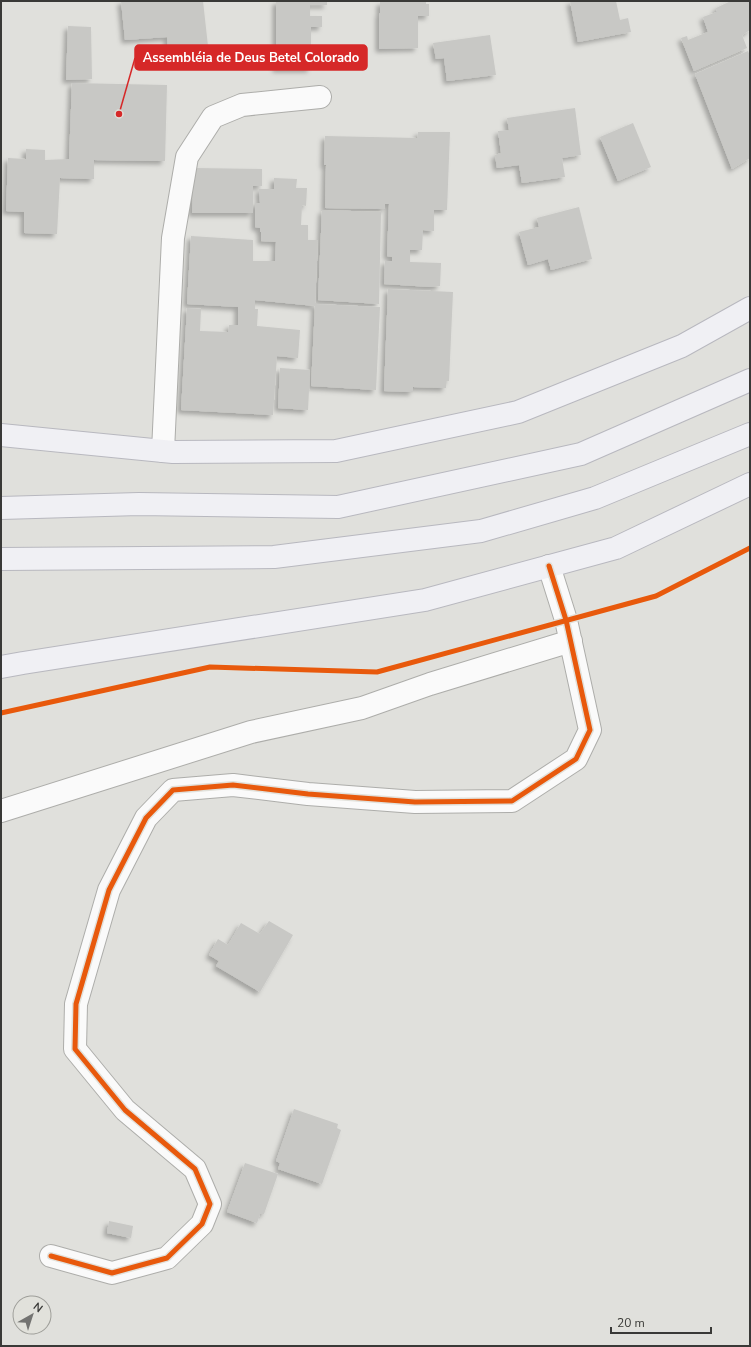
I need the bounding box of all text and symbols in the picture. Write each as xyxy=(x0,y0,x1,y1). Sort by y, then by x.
callout: Assembléia de Deus Betel Colorado xyxy=(135,45,367,70)
text: Assembléia de Deus Betel Colorado xyxy=(143,49,359,67)
north arrow xyxy=(12,1295,52,1335)
text: N xyxy=(30,1299,46,1316)
scale bar xyxy=(611,1309,711,1335)
text: 20 m xyxy=(617,1315,645,1331)

